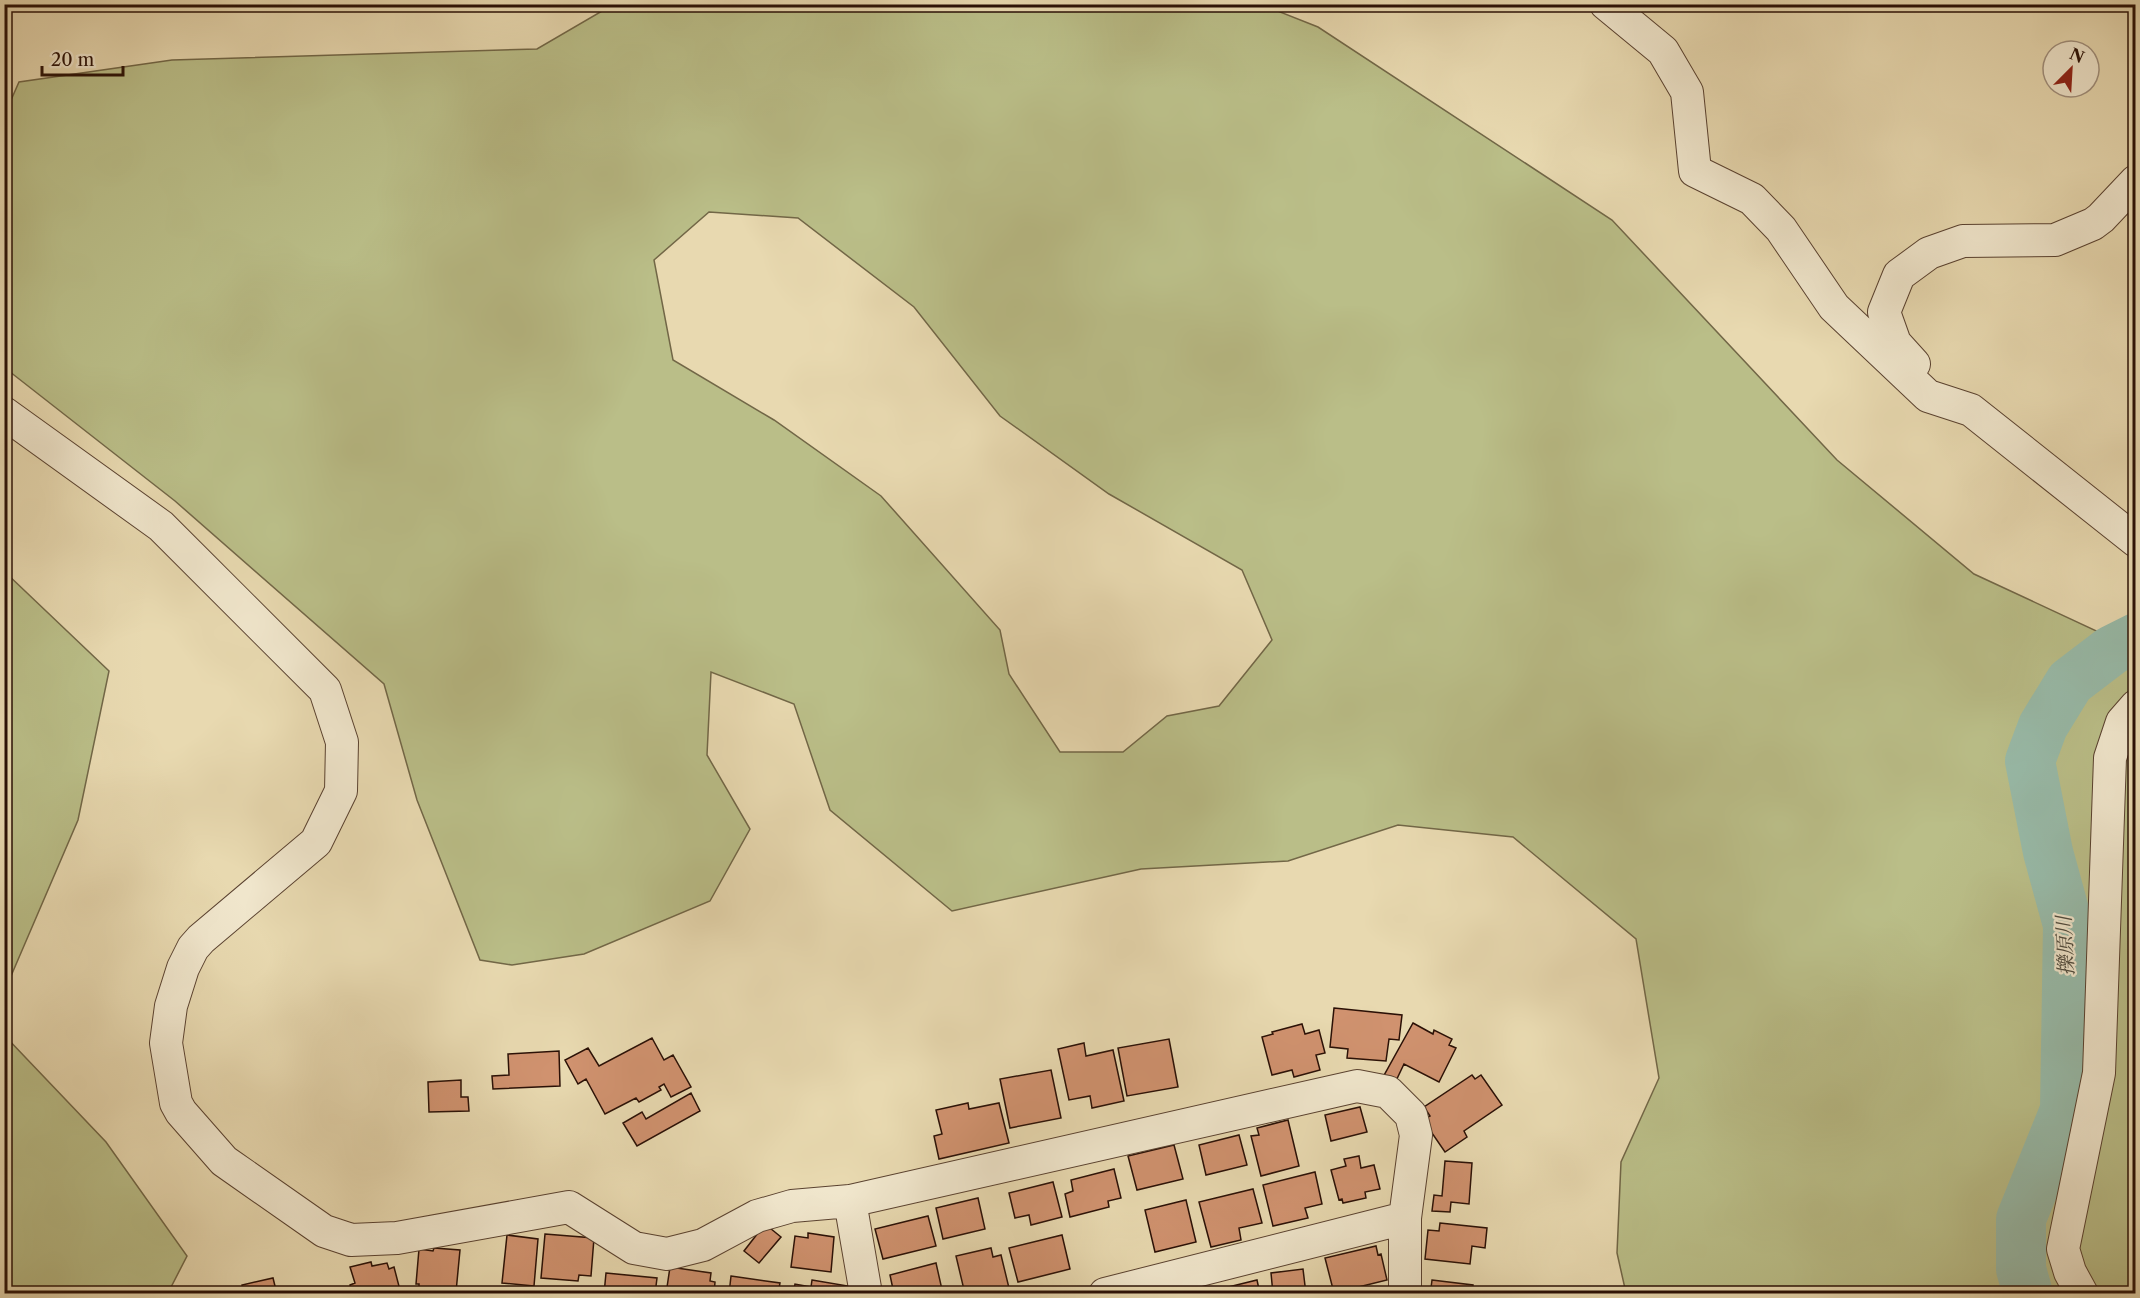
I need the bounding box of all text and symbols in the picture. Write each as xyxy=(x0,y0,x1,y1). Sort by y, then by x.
scale bar xyxy=(42,39,123,77)
north arrow xyxy=(2041,39,2101,99)
text: N xyxy=(2067,43,2088,67)
text: 20 m xyxy=(51,49,95,71)
water label: 擽原川 xyxy=(2051,913,2079,977)

